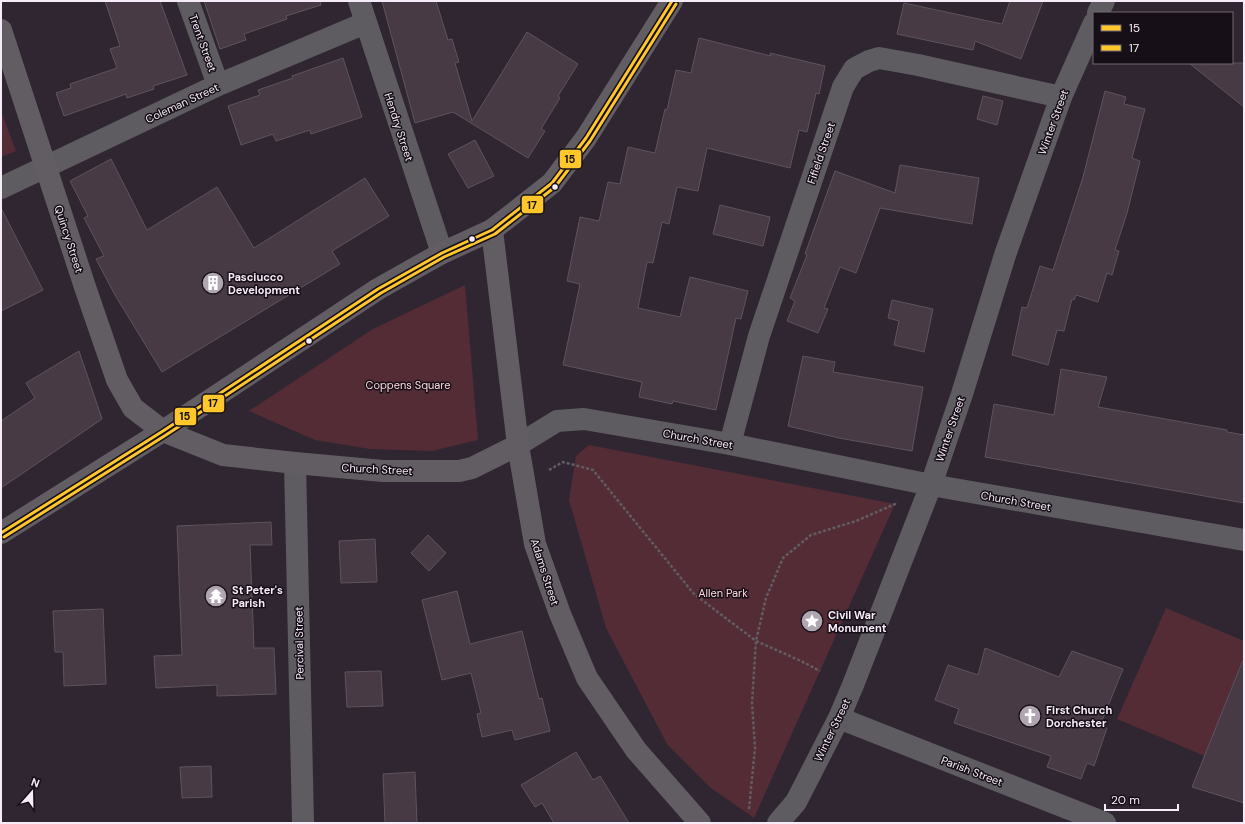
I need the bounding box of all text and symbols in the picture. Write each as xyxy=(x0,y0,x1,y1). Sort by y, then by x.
street label: Trent Street xyxy=(186,12,220,74)
legend xyxy=(1093,12,1233,64)
text: 15 xyxy=(1129,20,1140,36)
text: 17 xyxy=(1129,40,1139,56)
street label: Coleman Street xyxy=(143,80,221,126)
street label: Winter Street xyxy=(1035,88,1071,156)
street label: Hendry Street xyxy=(381,91,417,163)
street label: Fifield Street xyxy=(804,120,838,186)
line badge: 15 xyxy=(559,149,582,169)
text: 15 xyxy=(565,152,576,166)
unlabelled marker xyxy=(550,182,560,192)
line badge: 17 xyxy=(521,195,544,214)
text: 17 xyxy=(527,198,537,212)
street label: Quincy Street xyxy=(51,203,87,275)
unlabelled marker xyxy=(467,234,477,244)
building icon: Pasciucco Development xyxy=(200,270,226,296)
place label: Pasciucco Development xyxy=(228,270,300,297)
unlabelled marker xyxy=(304,336,314,346)
park label: Coppens Square xyxy=(366,378,450,392)
line badge: 17 xyxy=(202,394,225,413)
street label: Winter Street xyxy=(932,394,968,464)
text: 17 xyxy=(208,396,218,410)
line badge: 15 xyxy=(174,407,197,426)
text: 15 xyxy=(180,409,191,423)
street label: Church Street xyxy=(662,426,734,452)
street label: Church Street xyxy=(341,460,413,478)
street label: Church Street xyxy=(980,488,1052,514)
street label: Adams Street xyxy=(528,537,562,607)
temple icon: St Peter's Parish xyxy=(203,583,229,609)
place label: St Peter's Parish xyxy=(232,583,283,610)
park label: Allen Park xyxy=(698,586,748,600)
street label: Percival Street xyxy=(291,606,307,680)
place icon: Civil War Monument xyxy=(799,608,825,634)
place label: Civil War Monument xyxy=(828,608,887,635)
street label: Winter Street xyxy=(811,696,853,764)
church icon: First Church Dorchester xyxy=(1017,703,1043,729)
place label: First Church Dorchester xyxy=(1046,703,1112,730)
street label: Parish Street xyxy=(939,753,1005,789)
north arrow xyxy=(12,772,52,812)
text: N xyxy=(29,775,42,791)
scale bar xyxy=(1105,786,1178,812)
text: 20 m xyxy=(1111,792,1140,808)

